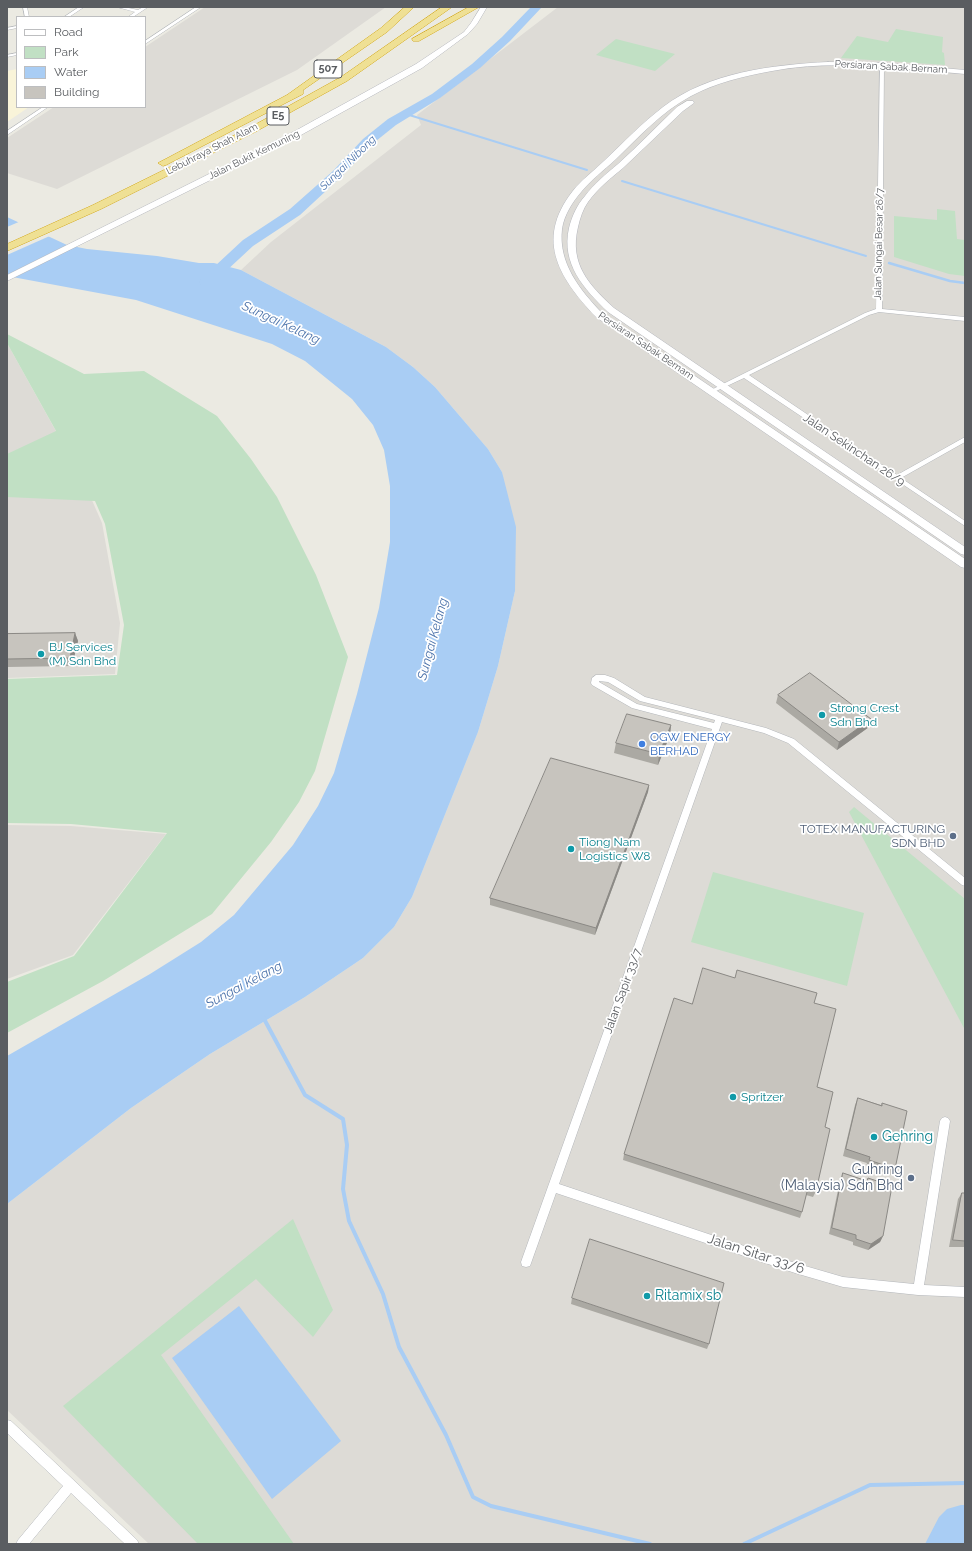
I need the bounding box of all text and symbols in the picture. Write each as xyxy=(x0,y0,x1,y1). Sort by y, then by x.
legend xyxy=(16,16,146,108)
text: Road xyxy=(54,25,83,39)
text: Park xyxy=(54,45,79,59)
street label: Persiaran Sabak Bernam xyxy=(834,58,948,76)
road number: 507 xyxy=(314,60,342,78)
text: Water xyxy=(54,65,88,79)
text: Building xyxy=(54,85,100,99)
road number: E5 xyxy=(267,107,289,125)
street label: Lebuhraya Shah Alam xyxy=(164,121,260,177)
street label: Jalan Bukit Kemuning xyxy=(206,128,302,182)
water label: Sungai Nibong xyxy=(317,133,379,193)
street label: Jalan Sungai Besar 26/7 xyxy=(872,188,886,300)
water label: Sungai Kelang xyxy=(239,298,323,348)
street label: Persiaran Sabak Bernam xyxy=(596,309,696,383)
street label: Jalan Sekinchan 26/9 xyxy=(800,410,908,490)
water label: Sungai Kelang xyxy=(415,596,451,682)
place label: BJ Services (M) Sdn Bhd xyxy=(49,640,116,668)
marker: BJ Services (M) Sdn Bhd xyxy=(36,649,46,659)
place label: Strong Crest Sdn Bhd xyxy=(830,701,899,729)
marker: Strong Crest Sdn Bhd xyxy=(817,710,827,720)
place label: OGW ENERGY BERHAD xyxy=(650,730,731,758)
marker: OGW ENERGY BERHAD xyxy=(637,739,647,749)
place label: TOTEX MANUFACTURING SDN BHD xyxy=(800,822,945,850)
marker: TOTEX MANUFACTURING SDN BHD xyxy=(948,831,958,841)
place label: Tiong Nam Logistics W8 xyxy=(579,835,650,863)
marker: Tiong Nam Logistics W8 xyxy=(566,844,576,854)
street label: Jalan Sapir 33/7 xyxy=(601,946,645,1036)
water label: Sungai Kelang xyxy=(203,958,285,1012)
place label: Spritzer xyxy=(741,1090,784,1104)
marker: Spritzer xyxy=(728,1092,738,1102)
place label: Gehring xyxy=(882,1129,933,1145)
marker: Gehring xyxy=(869,1132,879,1142)
place label: Guhring (Malaysia) Sdn Bhd xyxy=(781,1162,903,1194)
marker: Guhring (Malaysia) Sdn Bhd xyxy=(906,1173,916,1183)
street label: Jalan Sitar 33/6 xyxy=(705,1230,807,1278)
place label: Ritamix sb xyxy=(655,1288,721,1304)
marker: Ritamix sb xyxy=(642,1291,652,1301)

